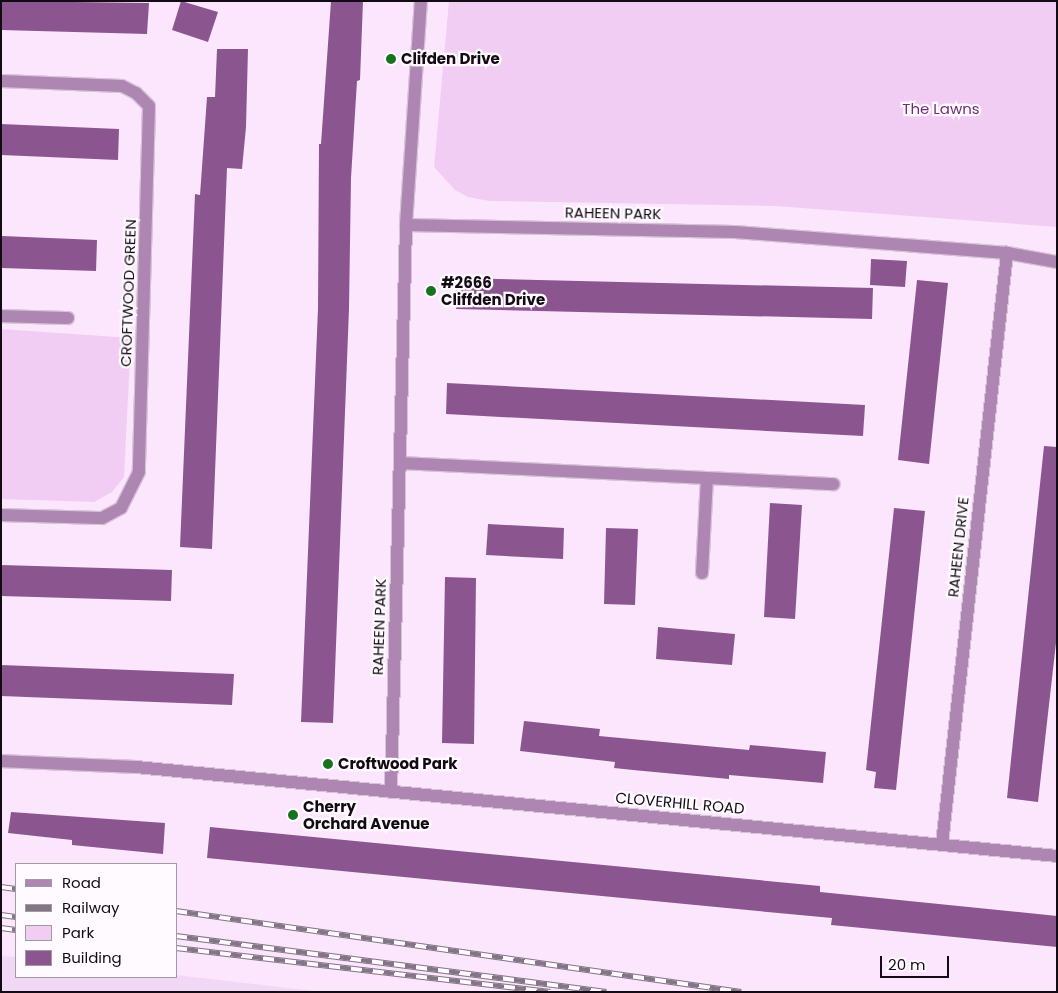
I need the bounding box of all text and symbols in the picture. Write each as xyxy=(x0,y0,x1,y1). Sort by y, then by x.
place label: Clifden Drive xyxy=(401,50,500,68)
marker: Clifden Drive xyxy=(385,53,397,65)
park label: The Lawns xyxy=(902,100,980,118)
street label: RAHEEN PARK xyxy=(565,203,661,223)
street label: CROFTWOOD GREEN xyxy=(116,219,140,367)
place label: #2666 Cliffden Drive xyxy=(441,273,545,308)
marker: #2666 Cliffden Drive xyxy=(425,285,437,297)
street label: RAHEEN DRIVE xyxy=(944,496,972,598)
street label: RAHEEN PARK xyxy=(368,578,390,676)
place label: Croftwood Park xyxy=(338,755,458,773)
marker: Croftwood Park xyxy=(322,758,334,770)
street label: CLOVERHILL ROAD xyxy=(615,788,745,818)
place label: Cherry Orchard Avenue xyxy=(303,797,430,832)
marker: Cherry Orchard Avenue xyxy=(287,809,299,821)
legend xyxy=(15,863,178,978)
text: Road xyxy=(62,872,101,893)
text: Railway xyxy=(62,897,120,918)
text: Park xyxy=(62,922,94,943)
scale bar xyxy=(883,946,952,978)
text: Building xyxy=(62,947,122,968)
text: 20 m xyxy=(888,954,926,975)

